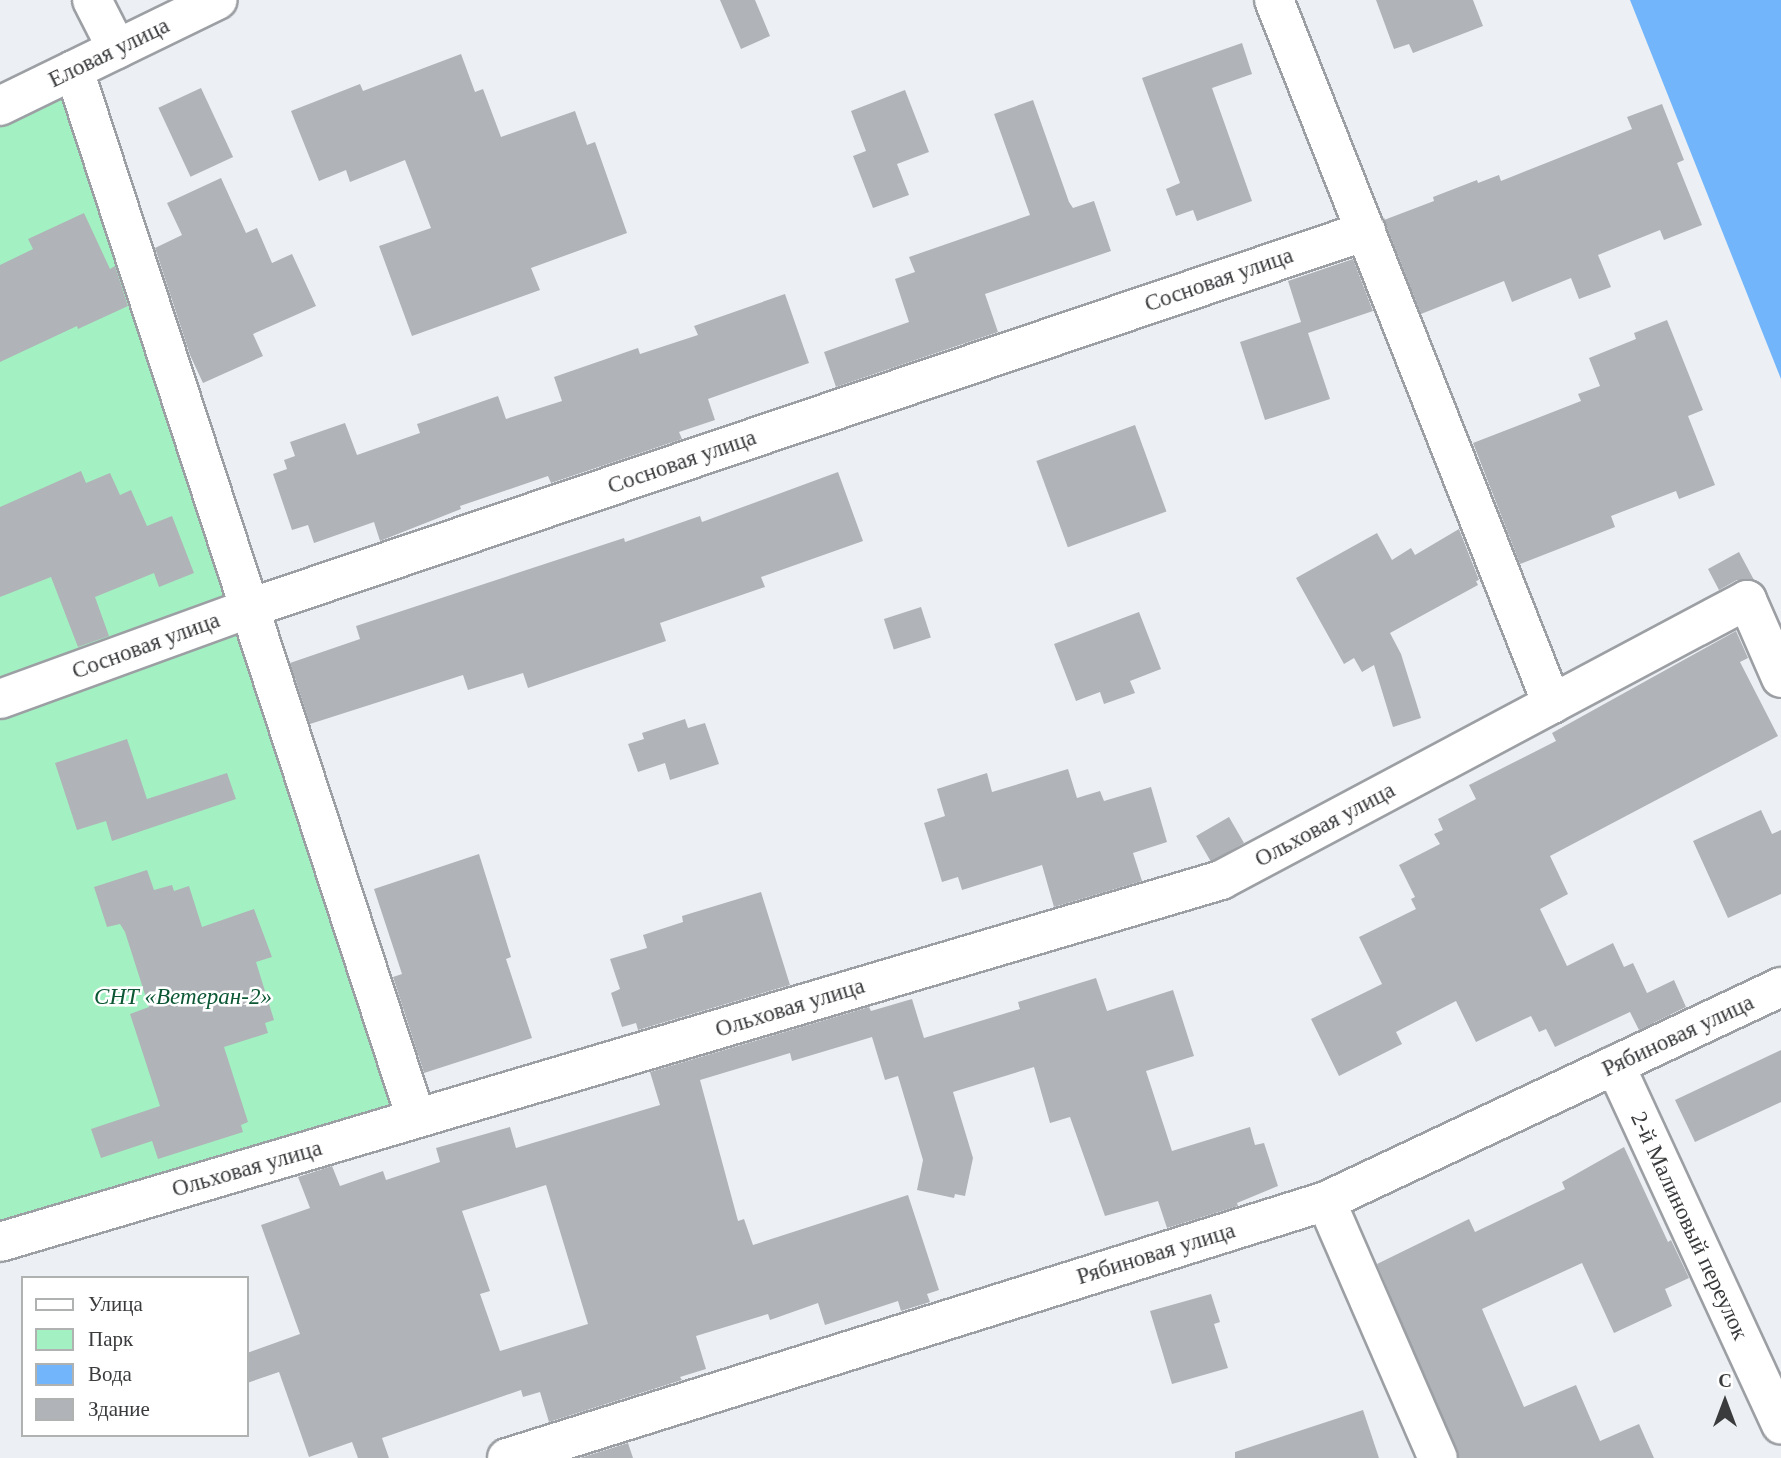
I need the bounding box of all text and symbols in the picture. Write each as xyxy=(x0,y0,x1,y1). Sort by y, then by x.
street label: Еловая улица xyxy=(44,12,174,94)
street label: Сосновая улица xyxy=(1141,242,1297,318)
street label: Сосновая улица xyxy=(604,424,760,500)
street label: Сосновая улица xyxy=(68,606,224,686)
street label: Ольховая улица xyxy=(1250,777,1400,873)
street label: Ольховая улица xyxy=(712,972,868,1044)
park label: СНТ «Ветеран-2» xyxy=(94,983,272,1011)
street label: Рябиновая улица xyxy=(1598,989,1758,1083)
street label: 2-й Малиновый переулок xyxy=(1624,1108,1754,1344)
street label: Ольховая улица xyxy=(169,1134,325,1204)
street label: Рябиновая улица xyxy=(1073,1217,1239,1291)
legend xyxy=(21,1276,248,1437)
text: Улица xyxy=(88,1292,143,1316)
text: Парк xyxy=(88,1327,133,1351)
text: Вода xyxy=(88,1362,132,1386)
north arrow xyxy=(1690,1367,1760,1437)
text: С xyxy=(1718,1370,1732,1391)
text: Здание xyxy=(88,1397,150,1421)

